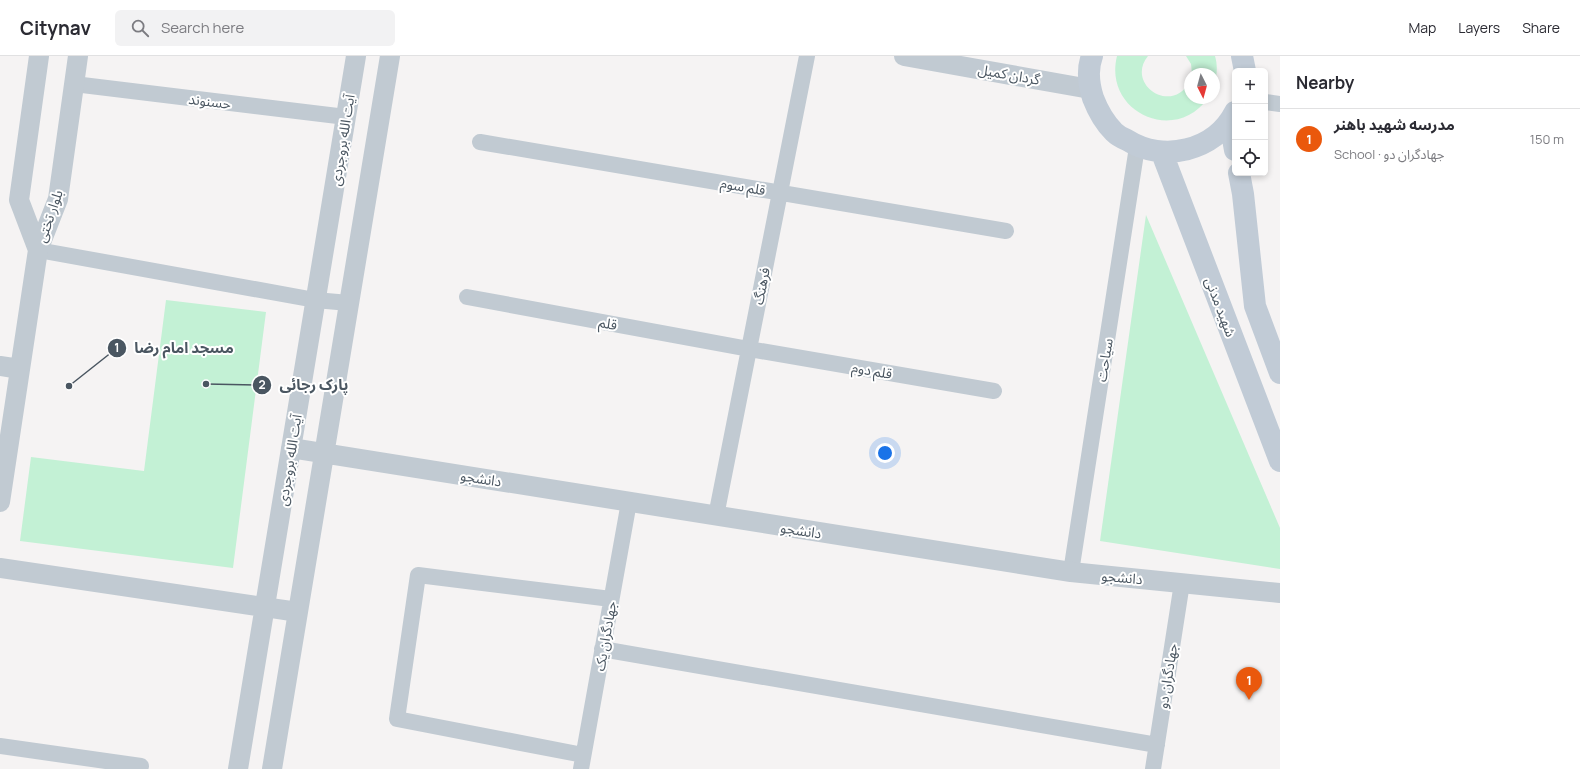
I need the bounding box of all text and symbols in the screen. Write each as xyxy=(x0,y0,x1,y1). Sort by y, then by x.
search box xyxy=(115,10,395,46)
text: Citynav xyxy=(20,15,91,41)
icon: search xyxy=(129,17,151,39)
text: Search here xyxy=(161,17,244,38)
text: Map xyxy=(1408,18,1436,37)
text: Layers xyxy=(1458,18,1500,37)
text: Share xyxy=(1522,18,1560,37)
street label: گردان کمیل xyxy=(977,59,1042,89)
north arrow xyxy=(1184,68,1220,104)
map controls xyxy=(1232,68,1268,176)
button: + xyxy=(1232,68,1268,104)
text: Nearby xyxy=(1296,71,1354,94)
street label: حسنوند xyxy=(188,89,232,113)
street label: آیت الله بروجردی xyxy=(325,92,359,187)
button: − xyxy=(1232,104,1268,140)
text: مدرسه شهید باهنر xyxy=(1334,114,1455,135)
text: 1 xyxy=(1306,130,1312,148)
text: 150 m xyxy=(1530,130,1564,148)
button: locate xyxy=(1232,140,1268,176)
text: School · جهادگران دو xyxy=(1334,145,1445,163)
street label: قلم سوم xyxy=(719,173,767,201)
street label: بلوار تختی xyxy=(31,187,67,245)
street label: فرهنگ xyxy=(748,266,774,306)
street label: شهید مدنی xyxy=(1201,274,1241,340)
street label: قلم xyxy=(597,312,619,336)
callout: مسجد امام رضا xyxy=(107,334,242,361)
text: مسجد امام رضا xyxy=(134,337,234,359)
street label: سیاحت xyxy=(1091,337,1117,383)
text: 1 xyxy=(114,339,120,356)
street label: قلم دوم xyxy=(850,357,894,385)
callout: پارک رجائی xyxy=(252,372,356,399)
text: پارک رجائی xyxy=(280,374,348,395)
text: 2 xyxy=(258,376,266,393)
street label: آیت الله بروجردی xyxy=(272,412,306,507)
your location xyxy=(875,443,895,463)
street label: دانشجو xyxy=(459,465,503,491)
street label: دانشجو xyxy=(779,517,823,543)
street label: دانشجو xyxy=(1101,566,1144,588)
street label: جهادگران یک xyxy=(590,600,620,672)
street label: جهادگران دو xyxy=(1152,642,1182,710)
pin: 1 xyxy=(1236,667,1262,700)

